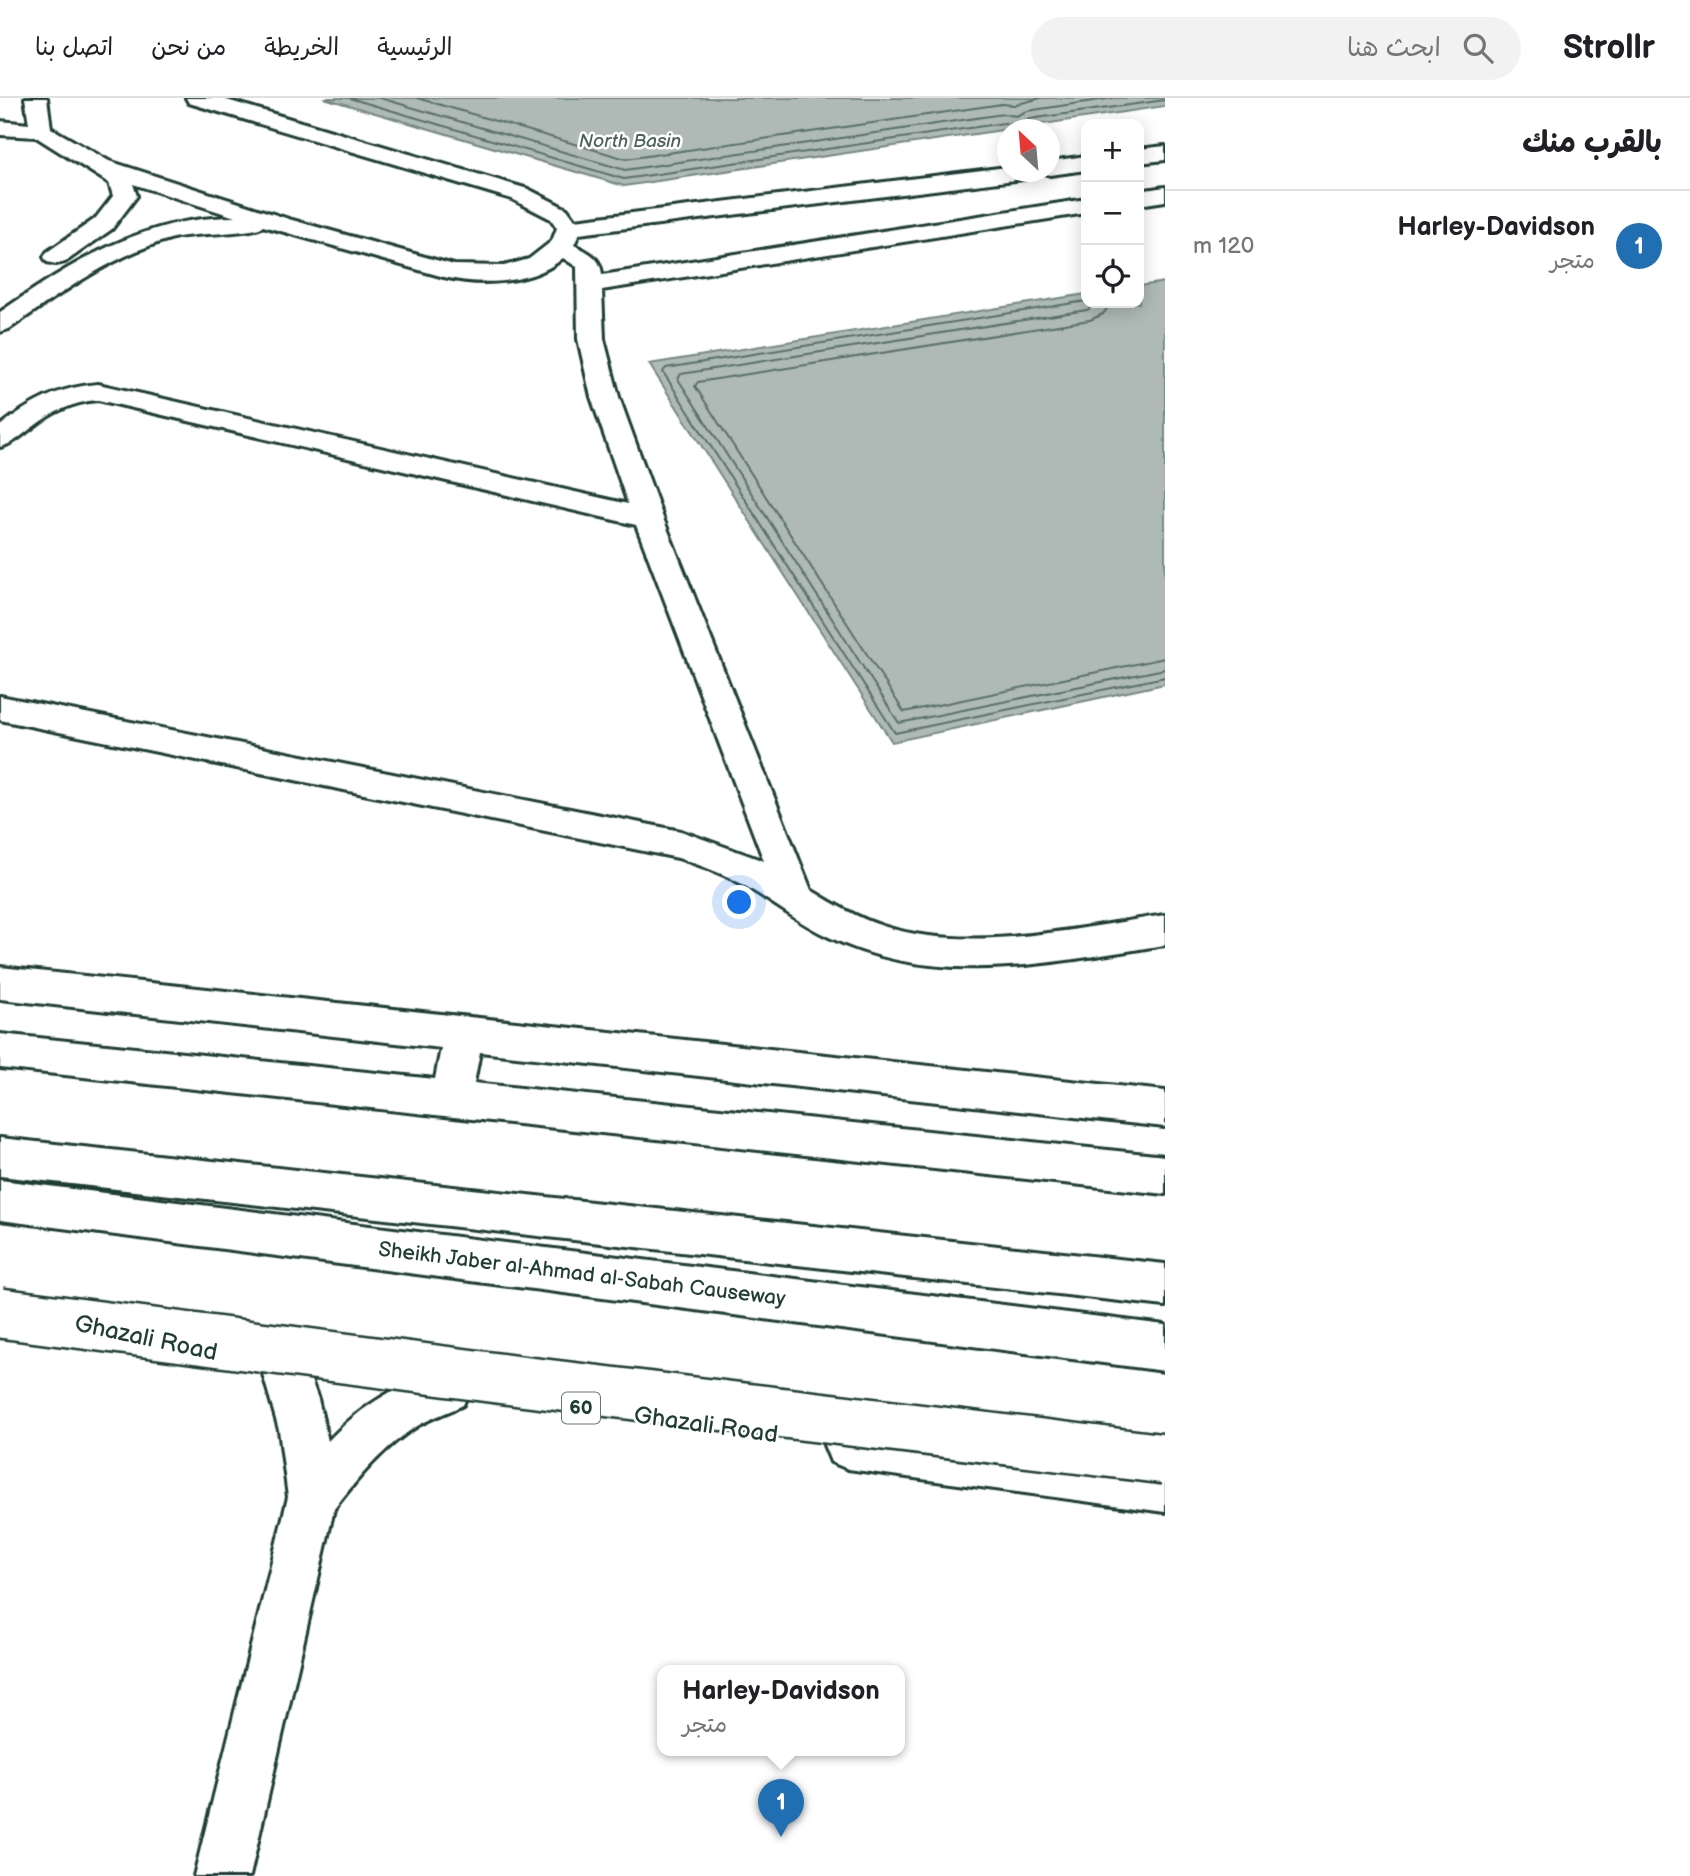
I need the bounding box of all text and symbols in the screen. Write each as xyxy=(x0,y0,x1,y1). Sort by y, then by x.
search box xyxy=(1031,17,1521,80)
text: Strollr xyxy=(1563,28,1655,68)
icon: search xyxy=(1459,29,1497,67)
text: اتصل بنا xyxy=(35,33,113,62)
text: من نحن xyxy=(151,33,226,62)
text: الخريطة xyxy=(264,33,339,62)
text: الرئيسية xyxy=(377,33,453,62)
text: ابحث هنا xyxy=(1347,33,1441,64)
north arrow xyxy=(997,119,1060,182)
map controls xyxy=(1081,119,1144,308)
button: + xyxy=(1081,119,1144,182)
text: بالقرب منك xyxy=(1522,125,1662,161)
water label: North Basin xyxy=(579,130,681,153)
button: − xyxy=(1081,182,1144,245)
text: Harley-Davidson xyxy=(1397,212,1595,243)
text: 120 m xyxy=(1193,232,1254,260)
text: 1 xyxy=(1634,232,1644,260)
button: locate xyxy=(1081,245,1144,308)
text: متجر xyxy=(1550,247,1595,275)
your location xyxy=(722,885,756,919)
street label: Sheikh Jaber al-Ahmad al-Sabah Causeway xyxy=(377,1237,788,1311)
street label: Ghazali Road xyxy=(72,1309,220,1367)
road number: 60 xyxy=(562,1392,600,1424)
street label: Ghazali Road xyxy=(632,1401,780,1449)
popup xyxy=(657,1665,905,1756)
text: Harley-Davidson xyxy=(682,1676,880,1707)
text: متجر xyxy=(682,1711,727,1739)
pin: 1 xyxy=(758,1779,804,1837)

